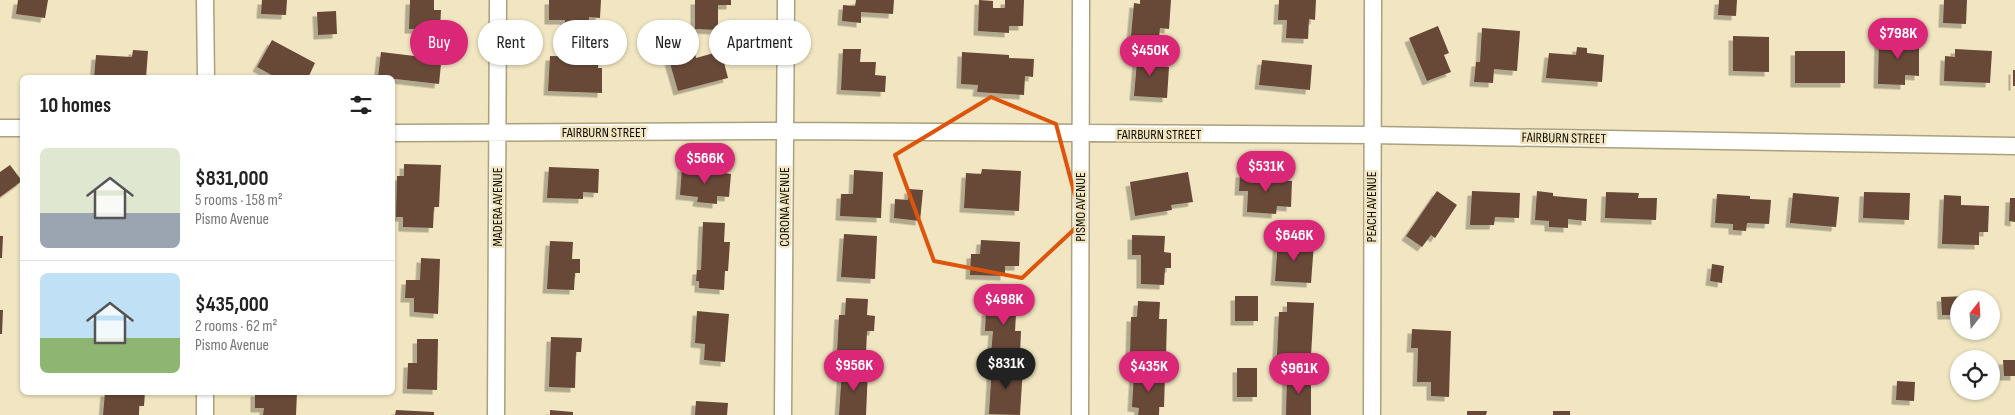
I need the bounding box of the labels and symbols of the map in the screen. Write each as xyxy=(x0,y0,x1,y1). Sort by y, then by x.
pin: $798K xyxy=(1863,18,1933,60)
pin: $450K xyxy=(1115,34,1185,77)
street label: FAIRBURN STREET xyxy=(562,124,647,141)
street label: FAIRBURN STREET xyxy=(1117,126,1202,143)
street label: FAIRBURN STREET xyxy=(1521,129,1607,147)
pin: $566K xyxy=(670,142,740,185)
pin: $531K xyxy=(1231,150,1301,193)
street label: MADERA AVENUE xyxy=(489,167,506,247)
street label: CORONA AVENUE xyxy=(776,167,793,247)
street label: PEACH AVENUE xyxy=(1363,171,1380,243)
street label: PISMO AVENUE xyxy=(1072,172,1089,242)
pin: $646K xyxy=(1259,220,1329,262)
pin: $498K xyxy=(969,284,1039,326)
north arrow xyxy=(1950,290,2000,340)
pin: $831K xyxy=(971,348,1041,390)
pin: $956K xyxy=(819,350,889,392)
pin: $435K xyxy=(1114,350,1184,393)
pin: $961K xyxy=(1264,352,1334,395)

